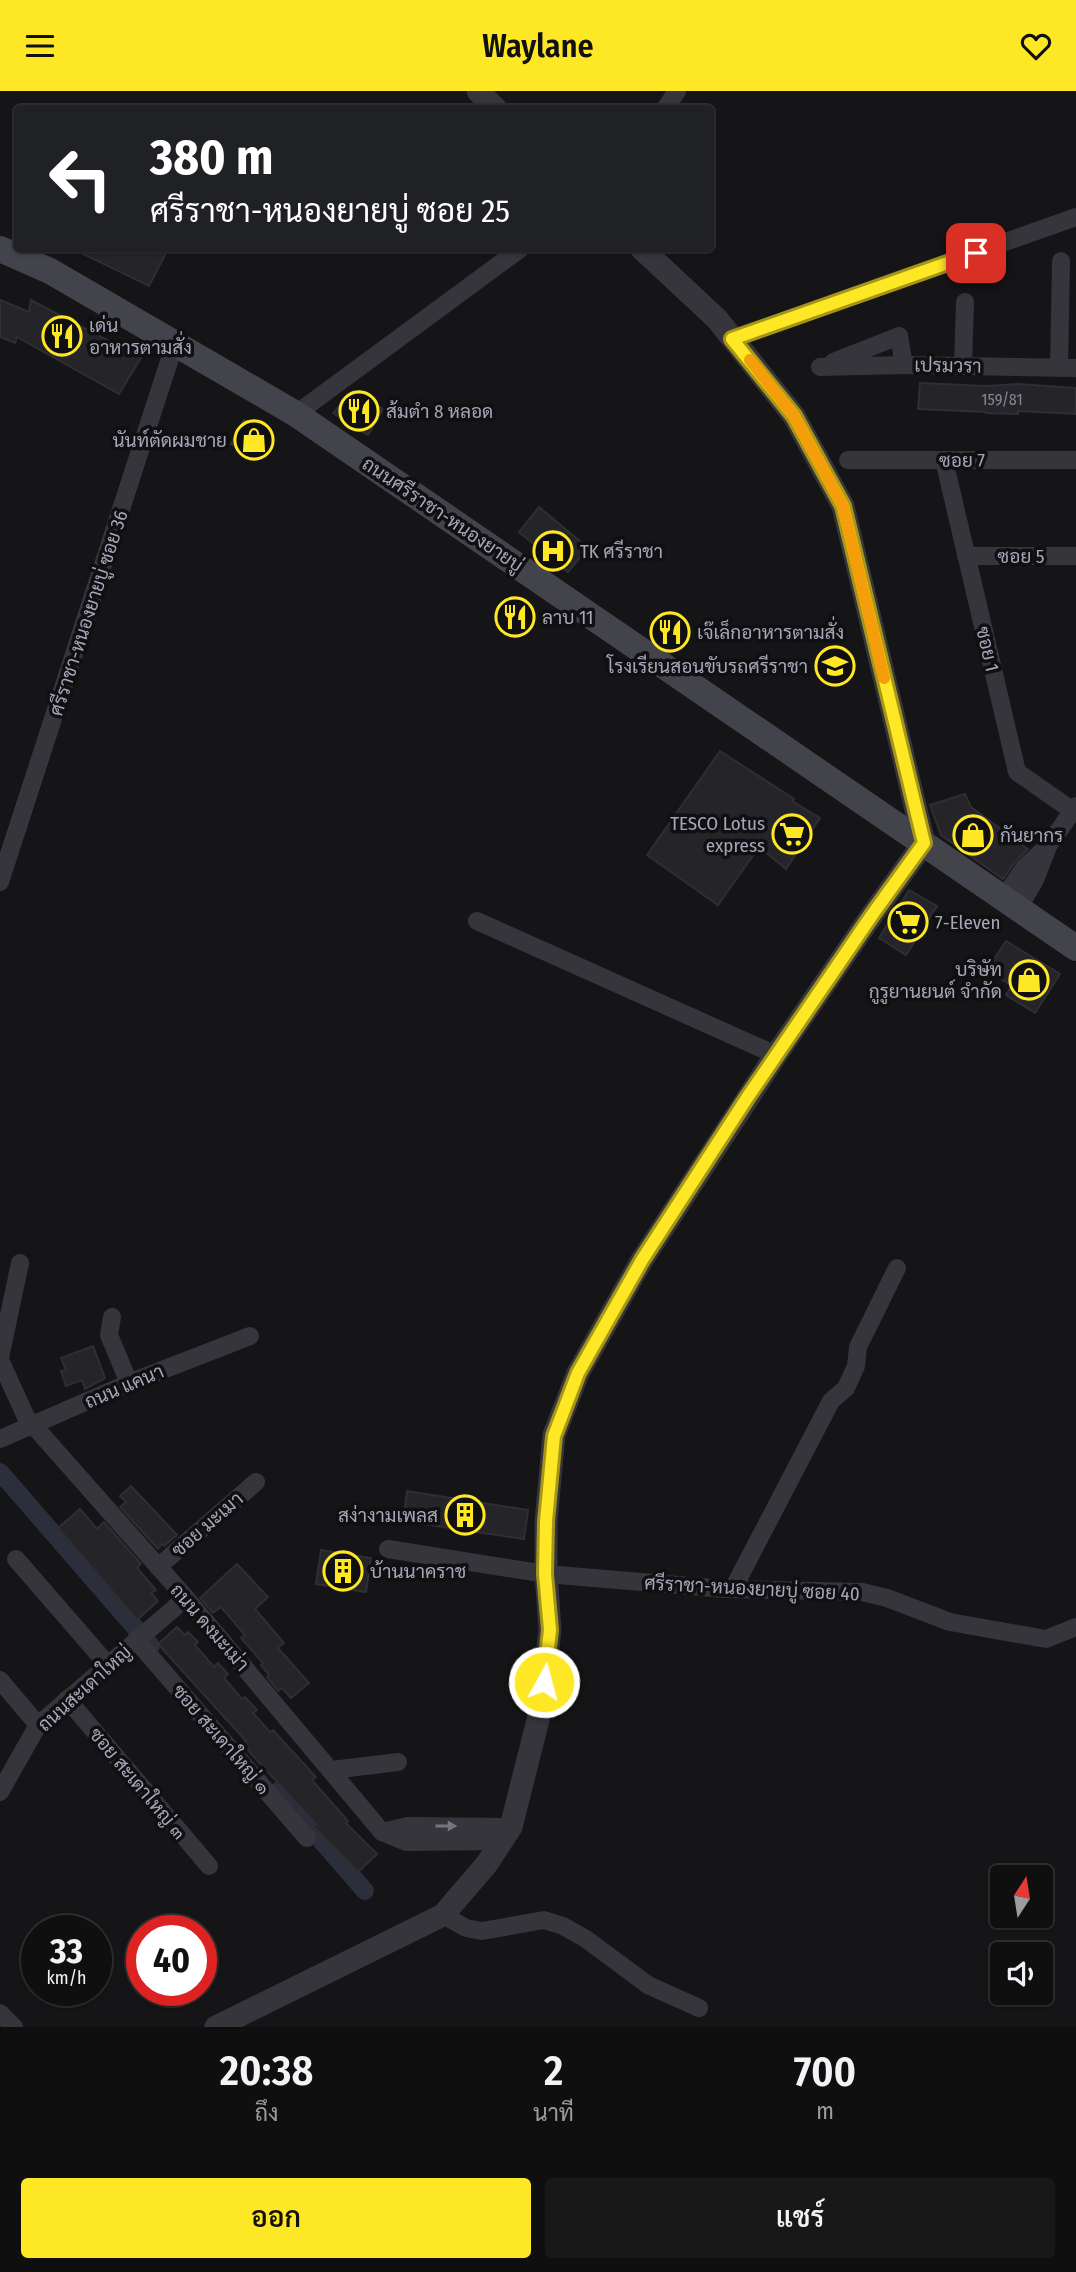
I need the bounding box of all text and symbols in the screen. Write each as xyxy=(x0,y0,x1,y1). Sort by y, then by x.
icon: menu xyxy=(21,27,59,65)
text: Waylane xyxy=(482,27,594,65)
icon: heart xyxy=(1017,27,1055,65)
text: 380 m xyxy=(150,128,273,187)
icon: left xyxy=(35,133,126,224)
text: ศรีราชา-หนองยายบู่ ซอย 25 xyxy=(150,192,510,230)
pin xyxy=(946,223,1006,283)
icon: arrive xyxy=(957,234,995,272)
place label: เด่น อาหารตามสั่ง xyxy=(89,314,192,359)
restaurant icon: เด่น อาหารตามสั่ง xyxy=(41,315,83,357)
street label: เปรมวรา xyxy=(914,353,982,378)
restaurant icon: ส้มตำ 8 หลอด xyxy=(338,390,380,432)
house number: 159/81 xyxy=(981,390,1023,409)
place label: ส้มตำ 8 หลอด xyxy=(386,400,493,423)
shop icon: นันท์ตัดผมชาย xyxy=(233,419,275,461)
place label: นันท์ตัดผมชาย xyxy=(112,428,227,452)
street label: ซอย 7 xyxy=(939,449,985,472)
street label: ถนนศรีราชา-หนองยายบู่ xyxy=(357,451,528,579)
street label: ศรีราชา-หนองยายบู่ ซอย 36 xyxy=(43,507,134,719)
hospital icon: TK ศรีราชา xyxy=(532,530,574,572)
place label: TK ศรีราชา xyxy=(580,539,663,563)
street label: ซอย 5 xyxy=(998,545,1044,568)
restaurant icon: ลาบ 11 xyxy=(494,596,536,638)
place label: ลาบ 11 xyxy=(542,606,594,629)
restaurant icon: เจ๊เล็กอาหารตามสั่ง xyxy=(649,611,691,653)
place label: เจ๊เล็กอาหารตามสั่ง xyxy=(697,616,844,644)
street label: ซอย 1 xyxy=(971,624,1004,674)
school or university icon: โรงเรียนสอนขับรถศรีราชา xyxy=(814,645,856,687)
place label: โรงเรียนสอนขับรถศรีราชา xyxy=(606,654,808,678)
place label: TESCO Lotus express xyxy=(670,812,765,857)
supermarket icon: TESCO Lotus express xyxy=(771,813,813,855)
shop icon: กันยากร xyxy=(952,814,994,856)
place label: กันยากร xyxy=(1000,824,1063,847)
supermarket icon: 7-Eleven xyxy=(887,901,929,943)
place label: 7-Eleven xyxy=(935,911,1001,934)
place label: บริษัท กูรูยานยนต์ จำกัด xyxy=(869,958,1002,1005)
shop icon: บริษัท กูรูยานยนต์ จำกัด xyxy=(1008,959,1050,1001)
street label: ถนน แคนา xyxy=(81,1360,167,1413)
street label: ซอย มะเมา xyxy=(167,1487,248,1562)
building icon: สง่างามเพลส xyxy=(444,1494,486,1536)
place label: สง่างามเพลส xyxy=(338,1504,438,1527)
building icon: บ้านนาคราช xyxy=(322,1550,364,1592)
place label: บ้านนาคราช xyxy=(370,1560,466,1583)
street label: ศรีราชา-หนองยายบู่ ซอย 40 xyxy=(644,1570,860,1608)
street label: ถนน ดงมะเม่า xyxy=(165,1579,254,1676)
street label: ถนนสะเดาใหญ่ xyxy=(32,1640,136,1736)
position arrow xyxy=(507,1645,581,1719)
street label: ซอย สะเดาใหญ่ ๑ xyxy=(168,1679,276,1799)
street label: ซอย สะเดาใหญ่ ๓ xyxy=(84,1722,192,1844)
one-way arrow xyxy=(436,1820,458,1832)
north arrow xyxy=(990,1865,1054,1929)
map controls xyxy=(990,1865,1053,2005)
speed limit sign: 40 xyxy=(126,1915,217,2006)
text: 33 xyxy=(50,1930,83,1972)
button: sound xyxy=(990,1942,1053,2005)
text: km/h xyxy=(46,1967,87,1989)
text: 20:38 xyxy=(220,2046,313,2096)
text: 2 xyxy=(544,2046,563,2096)
text: 700 xyxy=(794,2047,856,2097)
text: m xyxy=(816,2097,834,2125)
text: ถึง xyxy=(255,2099,278,2127)
text: นาที xyxy=(533,2099,574,2127)
button: ออก xyxy=(21,2178,531,2258)
button: แชร์ xyxy=(545,2178,1055,2258)

